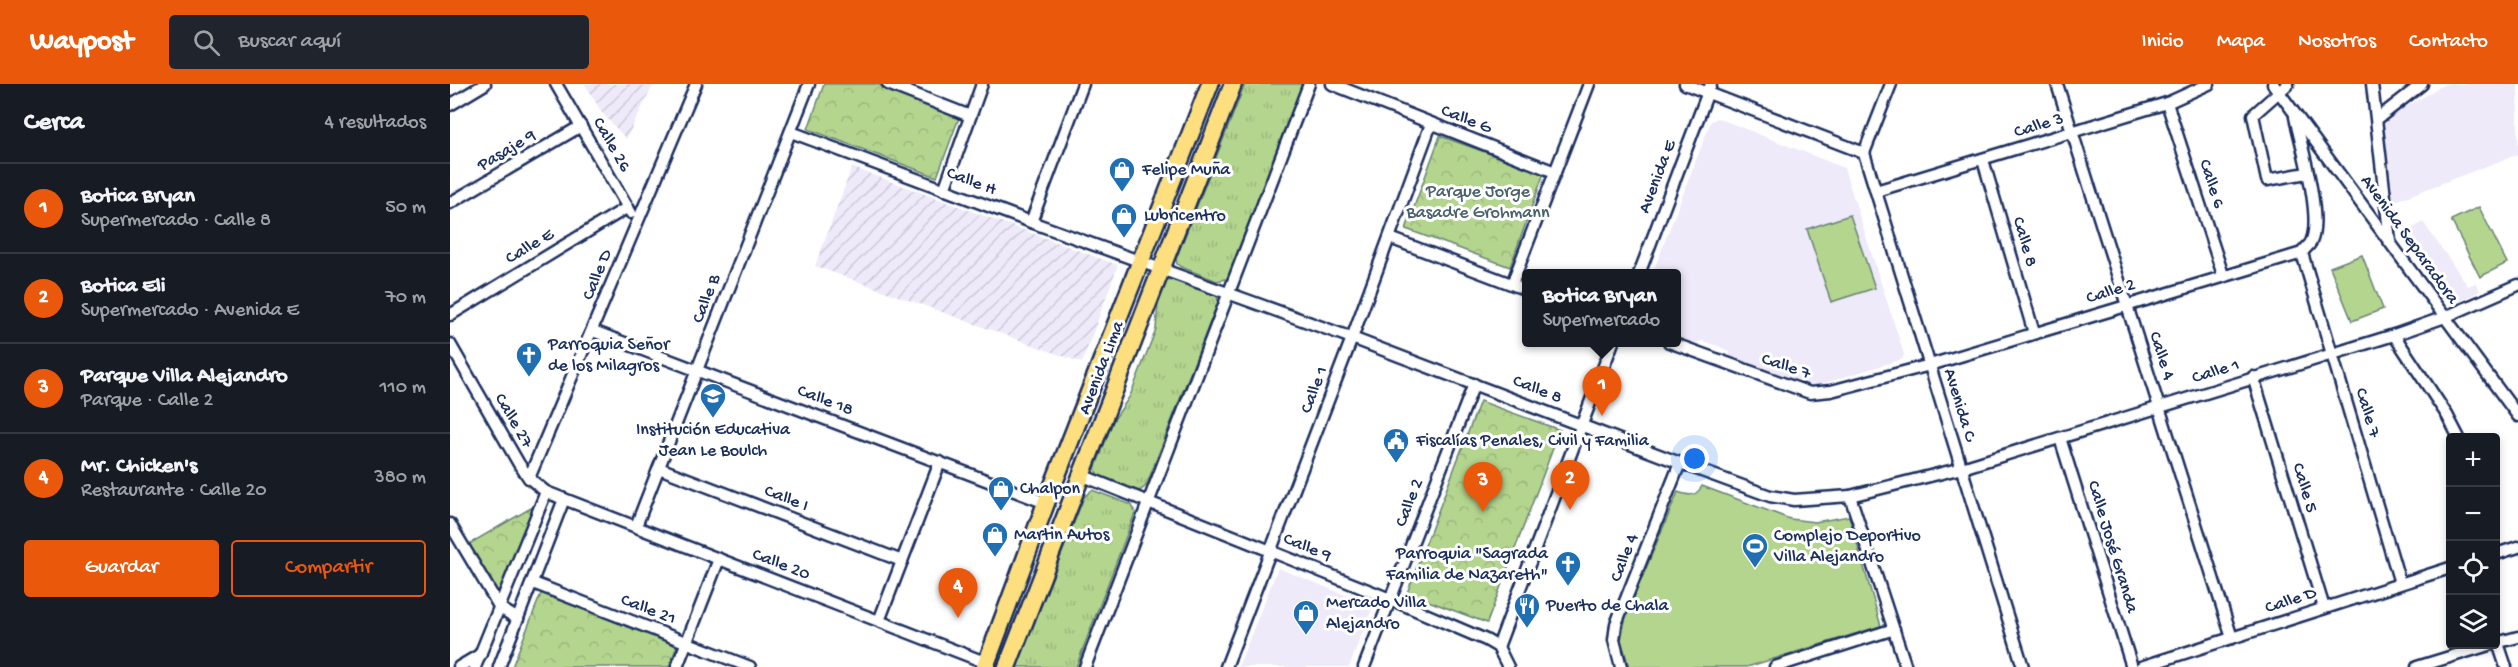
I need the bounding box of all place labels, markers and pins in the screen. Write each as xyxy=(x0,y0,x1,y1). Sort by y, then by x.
shop icon: Felipe Muña xyxy=(1107,155,1137,193)
place label: Felipe Muña xyxy=(1141,160,1231,181)
shop icon: Lubricentro xyxy=(1109,201,1139,239)
place label: Lubricentro xyxy=(1144,206,1226,227)
place label: Parroquia Señor de los Milagros xyxy=(547,335,671,377)
church icon: Parroquia Señor de los Milagros xyxy=(514,340,544,378)
pin: 1 xyxy=(1582,366,1622,416)
school or university icon: Institución Educativa Jean Le Boulch xyxy=(698,381,728,419)
place label: Institución Educativa Jean Le Boulch xyxy=(636,420,791,462)
public building icon: Fiscalías Penales, Civil y Familia xyxy=(1381,426,1411,464)
place label: Fiscalías Penales, Civil y Familia xyxy=(1415,431,1650,452)
pin: 2 xyxy=(1550,460,1590,510)
pin: 3 xyxy=(1464,462,1502,512)
shop icon: Chalpon xyxy=(986,474,1016,512)
place label: Chalpon xyxy=(1020,479,1081,500)
shop icon: Martin Autos xyxy=(980,520,1010,558)
place label: Martin Autos xyxy=(1014,525,1111,546)
place label: Complejo Deportivo Villa Alejandro xyxy=(1773,526,1921,568)
sports icon: Complejo Deportivo Villa Alejandro xyxy=(1740,531,1770,569)
place label: Parroquia "Sagrada Familia de Nazareth" xyxy=(1385,544,1549,586)
church icon: Parroquia "Sagrada Familia de Nazareth" xyxy=(1553,549,1583,587)
pin: 4 xyxy=(938,568,978,618)
restaurant icon: Puerto de Chala xyxy=(1512,591,1542,629)
place label: Mercado Villa Alejandro xyxy=(1326,593,1427,635)
place label: Puerto de Chala xyxy=(1545,596,1669,617)
shop icon: Mercado Villa Alejandro xyxy=(1291,598,1321,636)

